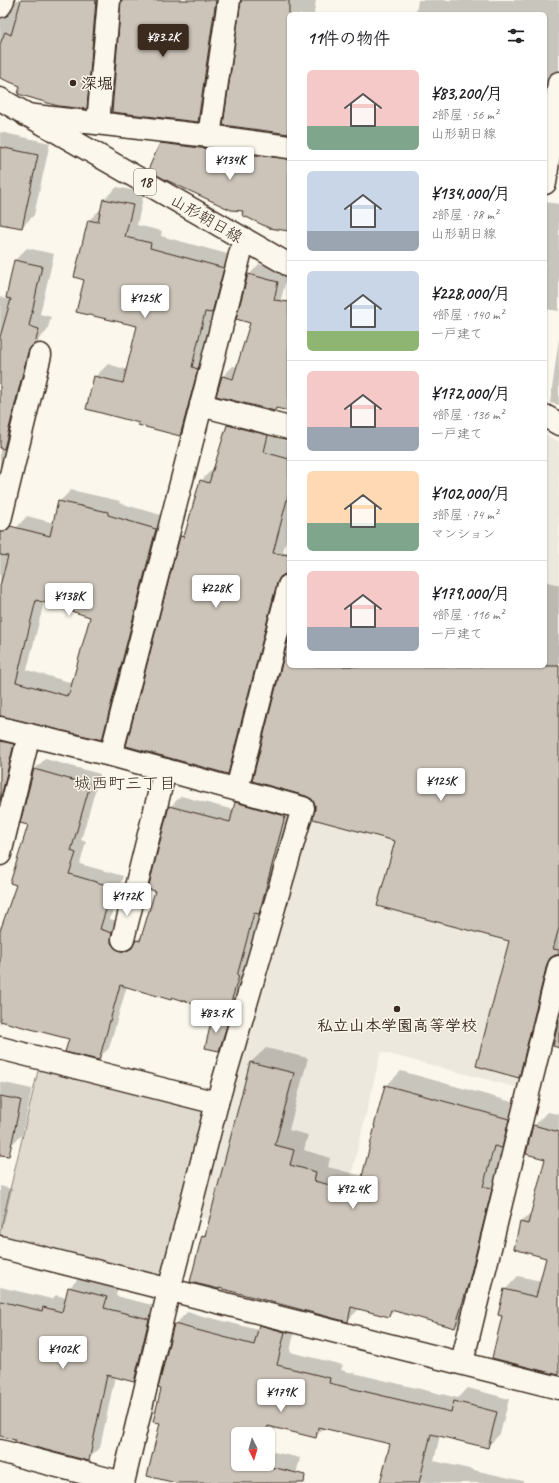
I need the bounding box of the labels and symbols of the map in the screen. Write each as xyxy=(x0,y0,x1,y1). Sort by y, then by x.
pin: ¥83.2K xyxy=(130,24,196,58)
place label: 深堀 xyxy=(81,74,113,94)
marker: 深堀 xyxy=(68,78,78,88)
pin: ¥134K xyxy=(202,147,258,181)
road number: 18 xyxy=(134,169,156,195)
street label: 山形朝日線 xyxy=(167,190,246,248)
pin: ¥125K xyxy=(117,285,173,319)
pin: ¥228K xyxy=(188,575,244,609)
pin: ¥138K xyxy=(41,583,97,617)
pin: ¥125K xyxy=(413,768,469,802)
district label: 城西町三丁目 xyxy=(74,773,176,794)
pin: ¥172K xyxy=(99,883,155,917)
pin: ¥83.7K xyxy=(183,1000,249,1034)
marker: 私立山本学園高等学校 xyxy=(392,1004,402,1014)
place label: 私立山本学園高等学校 xyxy=(317,1016,477,1036)
pin: ¥92.4K xyxy=(320,1176,386,1210)
pin: ¥102K xyxy=(35,1336,91,1370)
pin: ¥179K xyxy=(253,1379,309,1413)
north arrow xyxy=(231,1427,275,1471)

